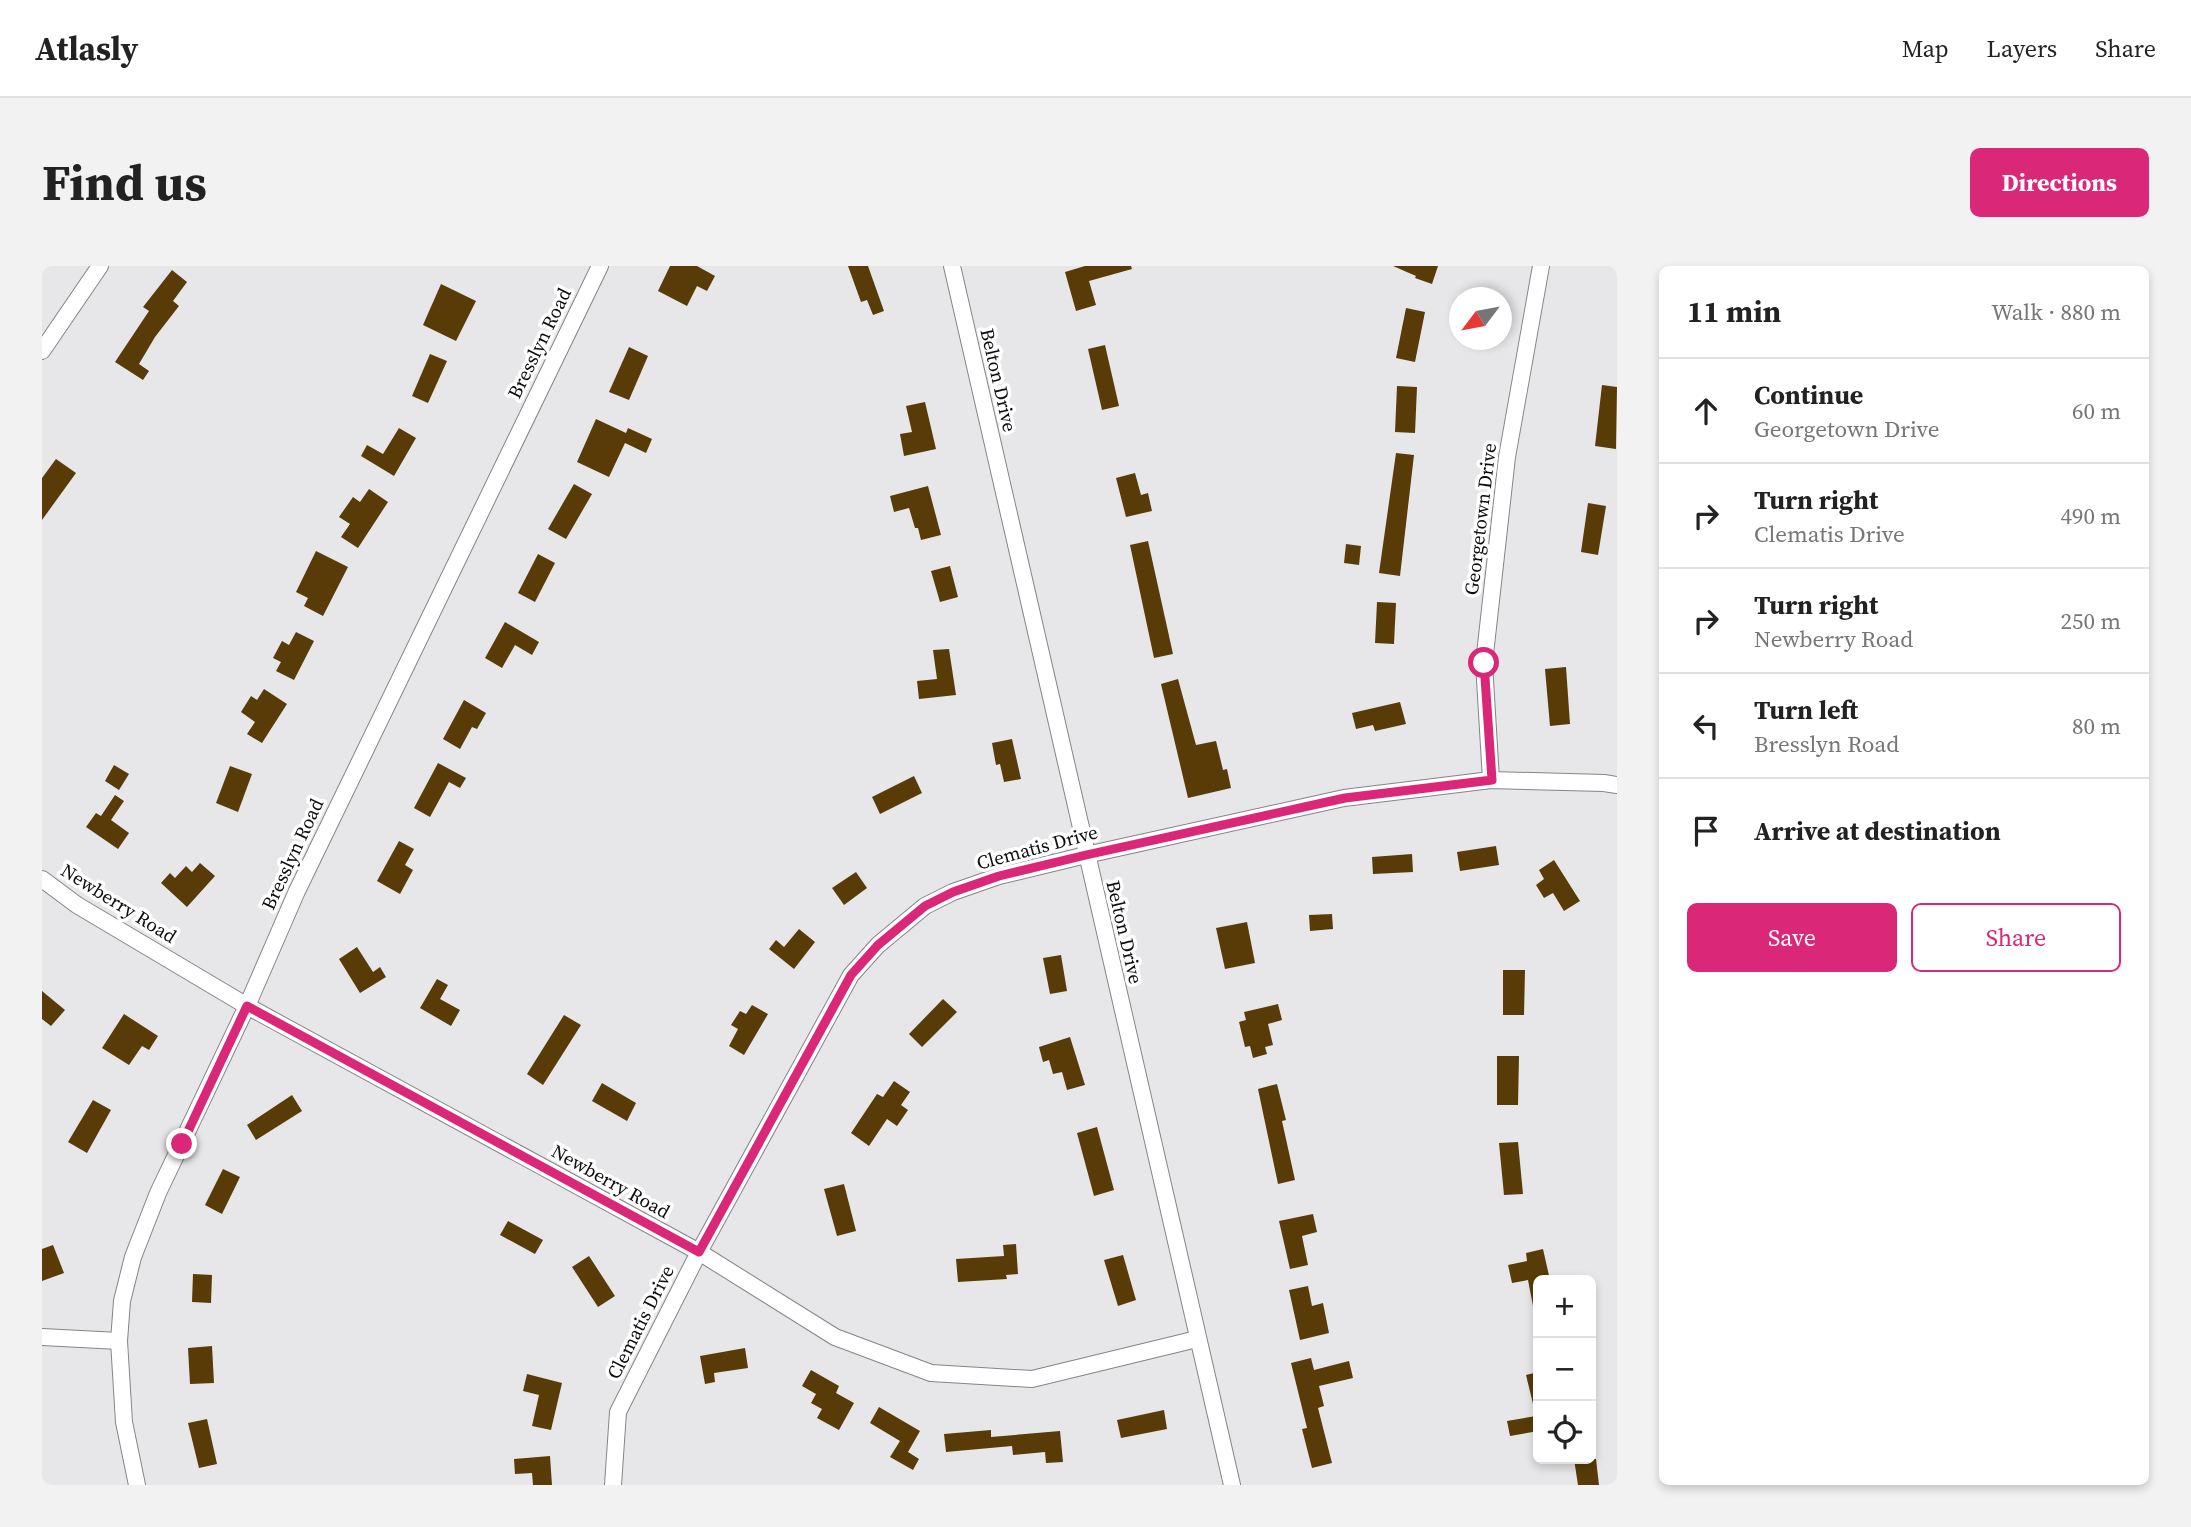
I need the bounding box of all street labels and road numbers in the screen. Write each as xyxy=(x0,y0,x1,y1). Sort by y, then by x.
street label: Bresslyn Road xyxy=(501,283,577,403)
street label: Belton Drive xyxy=(974,326,1024,434)
street label: Georgetown Drive xyxy=(1458,441,1502,597)
street label: Bresslyn Road xyxy=(255,794,329,914)
street label: Clematis Drive xyxy=(974,818,1100,876)
street label: Newberry Road xyxy=(56,857,182,949)
street label: Belton Drive xyxy=(1100,878,1150,986)
street label: Newberry Road xyxy=(547,1138,675,1224)
street label: Clematis Drive xyxy=(600,1261,680,1383)

